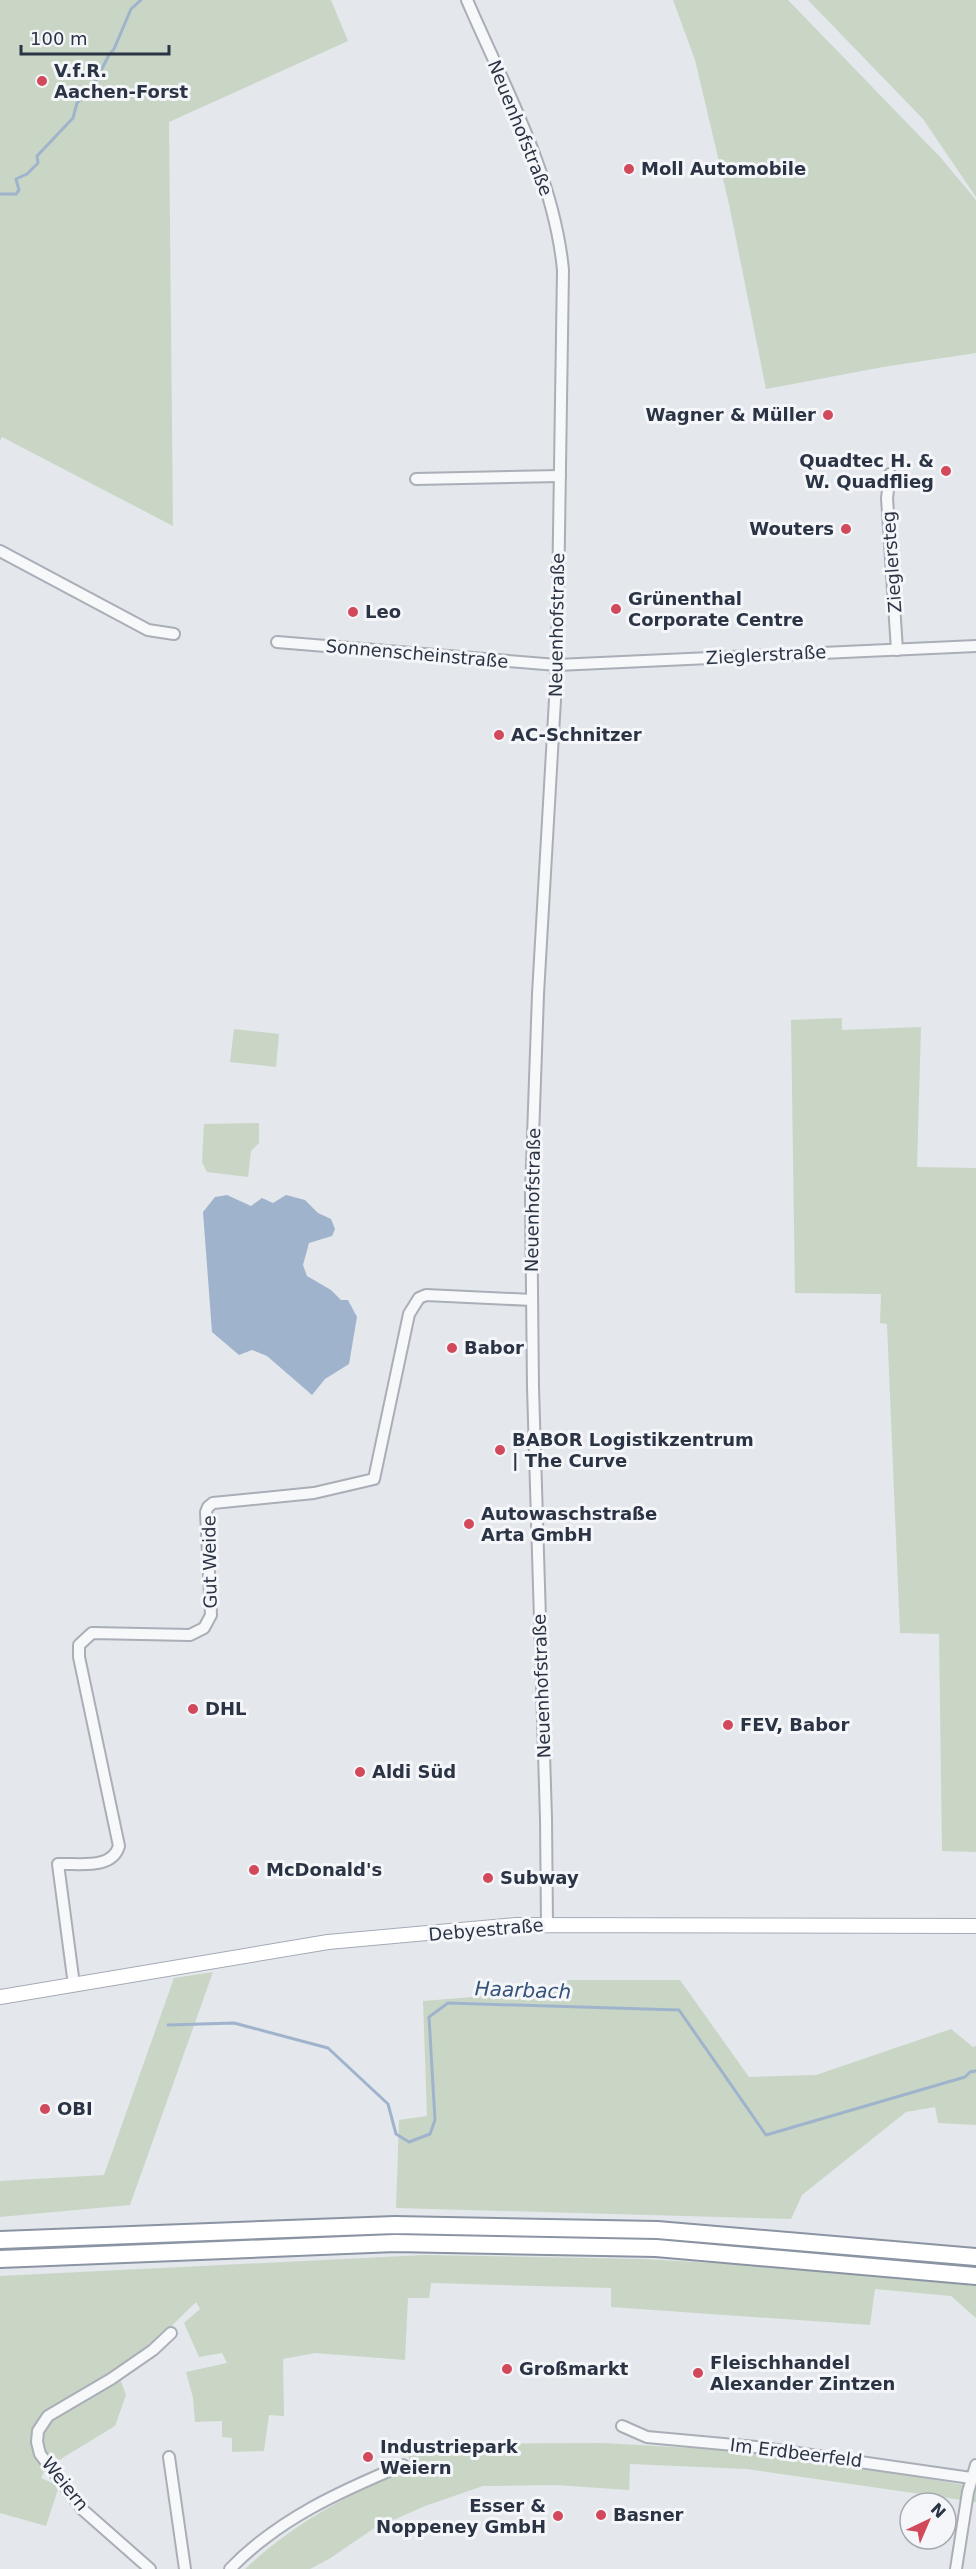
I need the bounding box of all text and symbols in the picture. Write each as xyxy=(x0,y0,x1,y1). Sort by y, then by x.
scale bar xyxy=(21,18,170,56)
text: 100 m xyxy=(30,28,88,49)
street label: Neuenhofstraße xyxy=(484,57,557,199)
place label: V.f.R. Aachen-Forst xyxy=(54,60,189,102)
marker: V.f.R. Aachen-Forst xyxy=(35,74,49,88)
place label: Moll Automobile xyxy=(641,158,806,179)
marker: Moll Automobile xyxy=(622,162,636,176)
place label: Wagner & Müller xyxy=(645,404,816,425)
marker: Wagner & Müller xyxy=(821,408,835,422)
place label: Quadtec H. & W. Quadflieg xyxy=(799,450,934,492)
marker: Quadtec H. & W. Quadflieg xyxy=(939,464,953,478)
street label: Zieglersteg xyxy=(877,510,906,614)
place label: Wouters xyxy=(749,518,834,539)
marker: Wouters xyxy=(839,522,853,536)
street label: Neuenhofstraße xyxy=(545,553,568,697)
place label: Grünenthal Corporate Centre xyxy=(628,588,804,630)
place label: Leo xyxy=(365,601,401,622)
marker: Grünenthal Corporate Centre xyxy=(609,602,623,616)
marker: Leo xyxy=(346,605,360,619)
street label: Sonnenscheinstraße xyxy=(325,635,509,672)
street label: Zieglerstraße xyxy=(705,641,827,668)
place label: AC-Schnitzer xyxy=(511,724,642,745)
marker: AC-Schnitzer xyxy=(492,728,506,742)
street label: Neuenhofstraße xyxy=(521,1128,544,1272)
place label: Babor xyxy=(464,1337,524,1358)
marker: Babor xyxy=(445,1341,459,1355)
place label: BABOR Logistikzentrum | The Curve xyxy=(512,1429,754,1471)
marker: BABOR Logistikzentrum | The Curve xyxy=(493,1443,507,1457)
place label: Autowaschstraße Arta GmbH xyxy=(481,1503,657,1545)
street label: Gut Weide xyxy=(198,1515,221,1609)
marker: Autowaschstraße Arta GmbH xyxy=(462,1517,476,1531)
street label: Neuenhofstraße xyxy=(528,1613,555,1759)
place label: DHL xyxy=(205,1698,246,1719)
marker: DHL xyxy=(186,1702,200,1716)
place label: FEV, Babor xyxy=(740,1714,849,1735)
marker: FEV, Babor xyxy=(721,1718,735,1732)
place label: Aldi Süd xyxy=(372,1761,456,1782)
marker: Aldi Süd xyxy=(353,1765,367,1779)
place label: McDonald's xyxy=(266,1859,382,1880)
marker: McDonald's xyxy=(247,1863,261,1877)
place label: Subway xyxy=(500,1867,579,1888)
marker: Subway xyxy=(481,1871,495,1885)
street label: Debyestraße xyxy=(428,1914,544,1945)
water label: Haarbach xyxy=(474,1976,572,2004)
place label: OBI xyxy=(57,2098,93,2119)
marker: OBI xyxy=(38,2102,52,2116)
place label: Fleischhandel Alexander Zintzen xyxy=(710,2352,895,2394)
place label: Großmarkt xyxy=(519,2358,629,2379)
marker: Großmarkt xyxy=(500,2362,514,2376)
marker: Fleischhandel Alexander Zintzen xyxy=(691,2366,705,2380)
street label: Im Erdbeerfeld xyxy=(729,2434,863,2471)
place label: Industriepark Weiern xyxy=(380,2436,519,2478)
marker: Industriepark Weiern xyxy=(361,2450,375,2464)
street label: Weiern xyxy=(38,2453,93,2515)
north arrow xyxy=(898,2491,958,2551)
place label: Esser & Noppeney GmbH xyxy=(376,2495,546,2537)
text: N xyxy=(927,2499,949,2522)
place label: Basner xyxy=(613,2504,684,2525)
marker: Basner xyxy=(594,2508,608,2522)
marker: Esser & Noppeney GmbH xyxy=(551,2509,565,2523)

